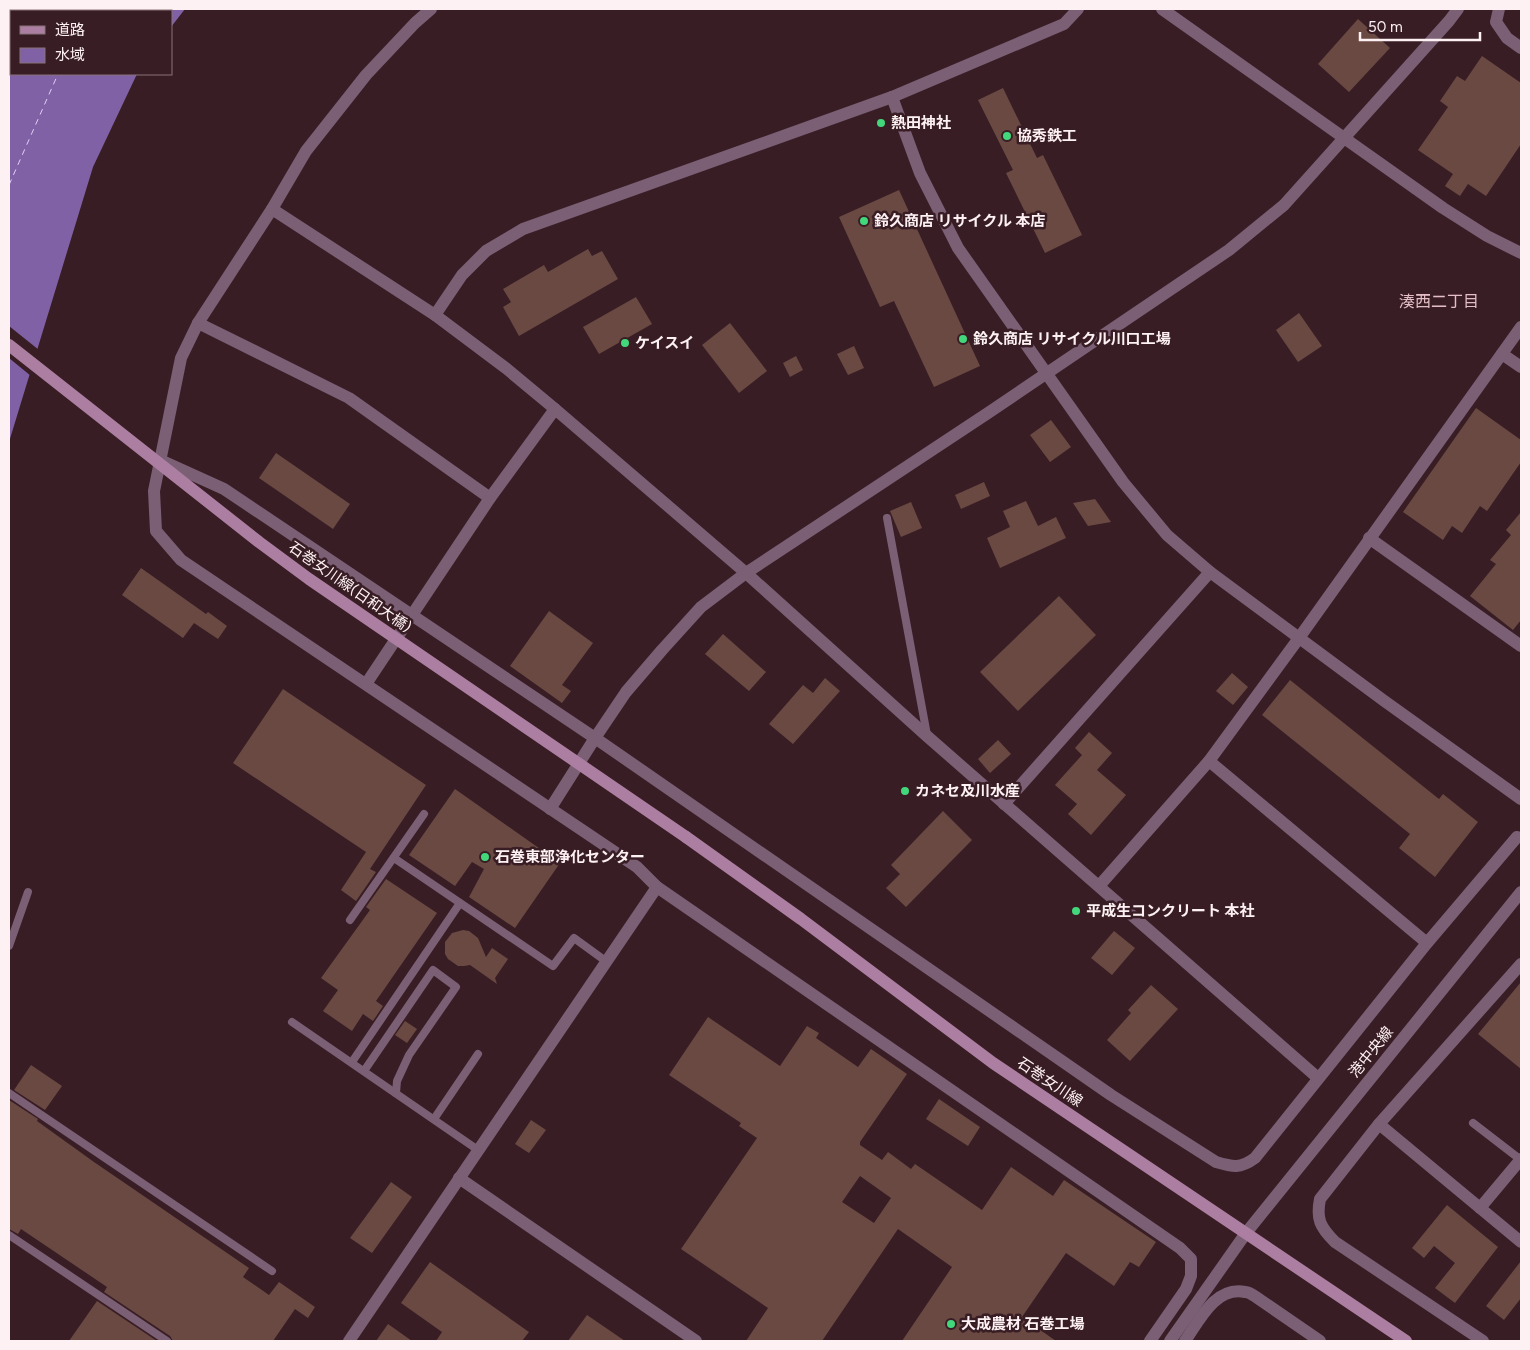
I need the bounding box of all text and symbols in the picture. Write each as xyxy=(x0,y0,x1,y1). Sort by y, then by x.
legend xyxy=(10,10,172,75)
scale bar xyxy=(1360,10,1480,42)
text: 50 m xyxy=(1368,18,1403,36)
text: 道路 xyxy=(55,21,85,39)
text: 水域 xyxy=(55,46,85,64)
place label: 熱田神社 xyxy=(891,114,951,132)
marker: 熱田神社 xyxy=(875,117,887,129)
place label: 協秀鉄工 xyxy=(1017,127,1077,145)
marker: 協秀鉄工 xyxy=(1001,130,1013,142)
place label: 鈴久商店 リサイクル 本店 xyxy=(874,212,1045,230)
marker: 鈴久商店 リサイクル 本店 xyxy=(858,215,870,227)
district label: 湊西二丁目 xyxy=(1399,292,1479,311)
place label: 鈴久商店 リサイクル川口工場 xyxy=(973,330,1171,348)
marker: 鈴久商店 リサイクル川口工場 xyxy=(957,333,969,345)
place label: ケイスイ xyxy=(635,334,694,352)
marker: ケイスイ xyxy=(619,337,631,349)
street label: 石巻女川線(日和大橋) xyxy=(285,538,415,636)
place label: カネセ及川水産 xyxy=(915,782,1020,800)
marker: カネセ及川水産 xyxy=(899,785,911,797)
place label: 石巻東部浄化センター xyxy=(495,848,645,866)
marker: 石巻東部浄化センター xyxy=(479,851,491,863)
place label: 平成生コンクリート 本社 xyxy=(1086,902,1255,920)
marker: 平成生コンクリート 本社 xyxy=(1070,905,1082,917)
street label: 港中央線 xyxy=(1345,1023,1397,1081)
street label: 石巻女川線 xyxy=(1014,1054,1086,1110)
place label: 大成農材 石巻工場 xyxy=(961,1315,1085,1333)
marker: 大成農材 石巻工場 xyxy=(945,1318,957,1330)

